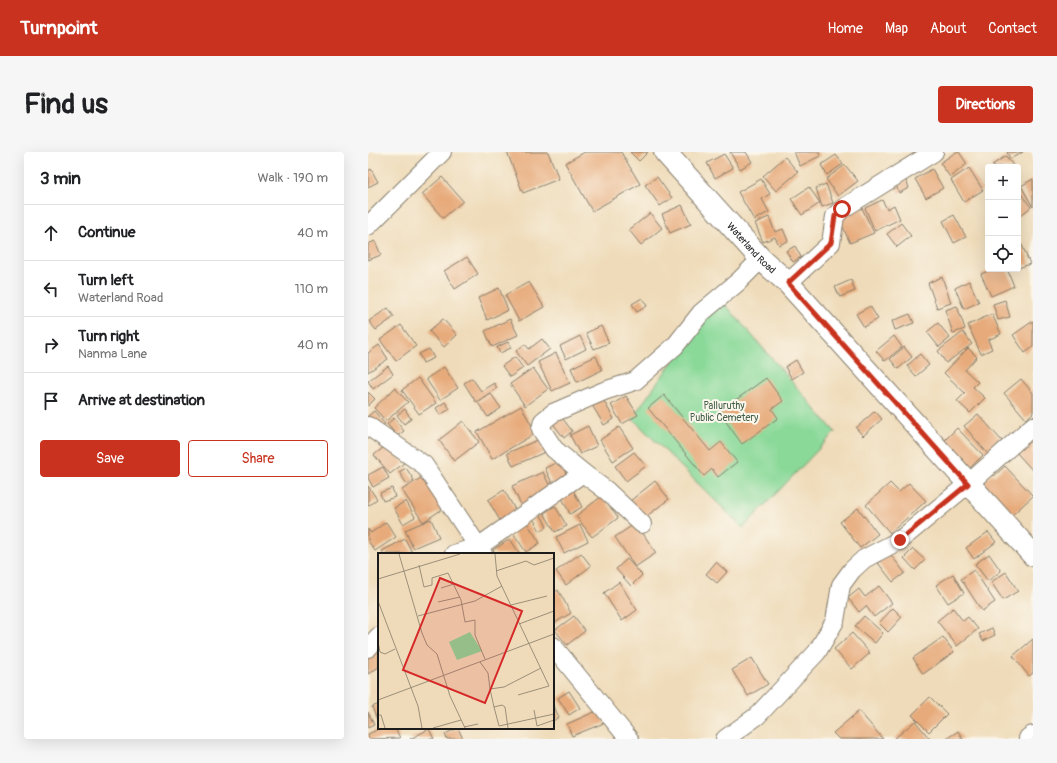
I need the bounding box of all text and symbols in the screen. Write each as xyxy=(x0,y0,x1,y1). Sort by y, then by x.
text: Turnpoint xyxy=(20,16,98,40)
text: Home xyxy=(828,20,863,37)
text: Map xyxy=(885,20,908,37)
text: About xyxy=(930,20,966,37)
text: Contact xyxy=(988,20,1037,37)
button: Directions xyxy=(938,86,1033,123)
text: Find us xyxy=(24,87,108,122)
map controls xyxy=(985,164,1021,272)
button: + xyxy=(985,164,1021,200)
text: 3 min xyxy=(40,168,81,189)
text: Walk · 190 m xyxy=(257,170,328,186)
route start xyxy=(833,200,851,218)
button: − xyxy=(985,200,1021,236)
street label: Waterland Road xyxy=(724,220,778,276)
icon: ahead xyxy=(40,222,62,244)
text: Continue xyxy=(78,223,136,242)
text: 40 m xyxy=(297,225,328,241)
button: locate xyxy=(985,236,1021,272)
text: Turn left xyxy=(78,271,134,290)
icon: left xyxy=(40,278,62,300)
text: 110 m xyxy=(295,281,328,297)
text: Waterland Road xyxy=(78,290,163,306)
text: Turn right xyxy=(78,327,139,346)
icon: right xyxy=(40,334,62,356)
text: 40 m xyxy=(297,337,328,353)
text: Nanma Lane xyxy=(78,346,147,362)
icon: arrive xyxy=(40,390,62,412)
text: Arrive at destination xyxy=(78,391,205,410)
park label: Palluruthy Public Cemetery xyxy=(690,400,759,424)
button: Save xyxy=(40,440,180,477)
button: Share xyxy=(188,440,328,477)
route end xyxy=(891,531,909,549)
inset map xyxy=(378,553,554,729)

